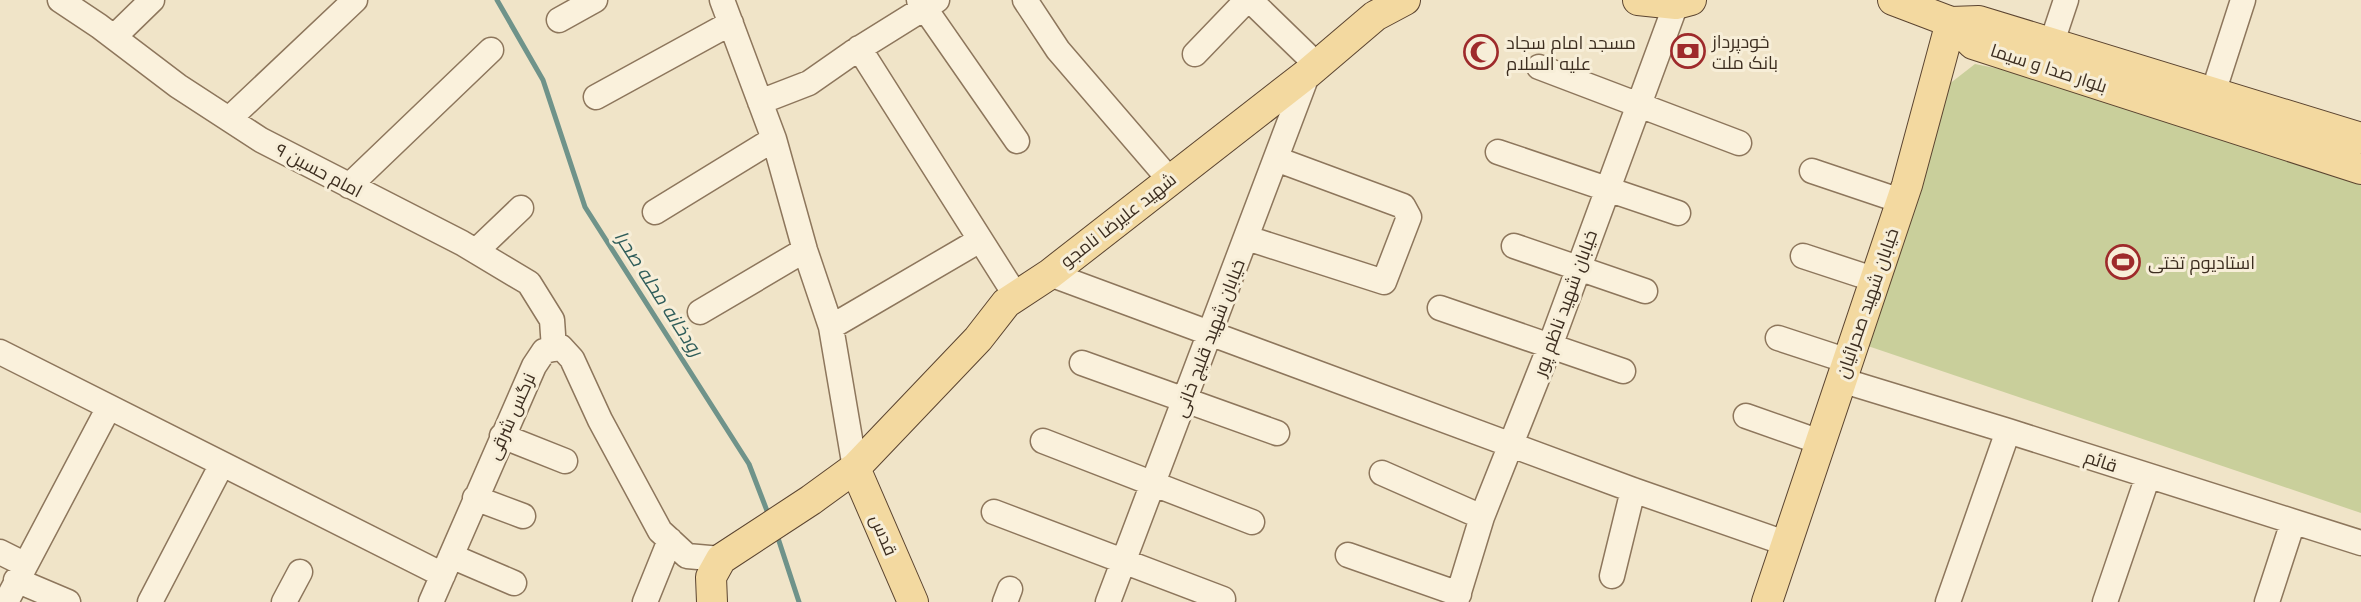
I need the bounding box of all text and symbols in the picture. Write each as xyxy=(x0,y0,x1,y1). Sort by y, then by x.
place label: خودپرداز بانک ملت xyxy=(1711,30,1778,74)
place label: مسجد امام سجاد علیه السلام xyxy=(1506,31,1636,76)
bank icon: خودپرداز بانک ملت xyxy=(1669,32,1707,70)
mosque icon: مسجد امام سجاد علیه السلام xyxy=(1462,33,1500,71)
street label: بلوار صدا و سیما xyxy=(1988,38,2110,98)
street label: امام حسین ۹ xyxy=(271,138,366,203)
street label: شهید علیرضا نامجو xyxy=(1055,168,1181,272)
street label: خیابان شهید صحرائیان xyxy=(1831,225,1903,381)
water label: رودخانه محله صحرا xyxy=(609,226,710,362)
street label: خیابان شهید ناظم پور xyxy=(1528,227,1603,381)
sports icon: استادیوم تختی xyxy=(2104,243,2142,281)
place label: استادیوم تختی xyxy=(2148,251,2255,275)
street label: خیابان شهید قلیچ خانی xyxy=(1168,256,1251,421)
street label: نرگس شرقی xyxy=(482,369,540,463)
street label: قائم xyxy=(2081,445,2120,478)
street label: قدس xyxy=(865,511,903,559)

